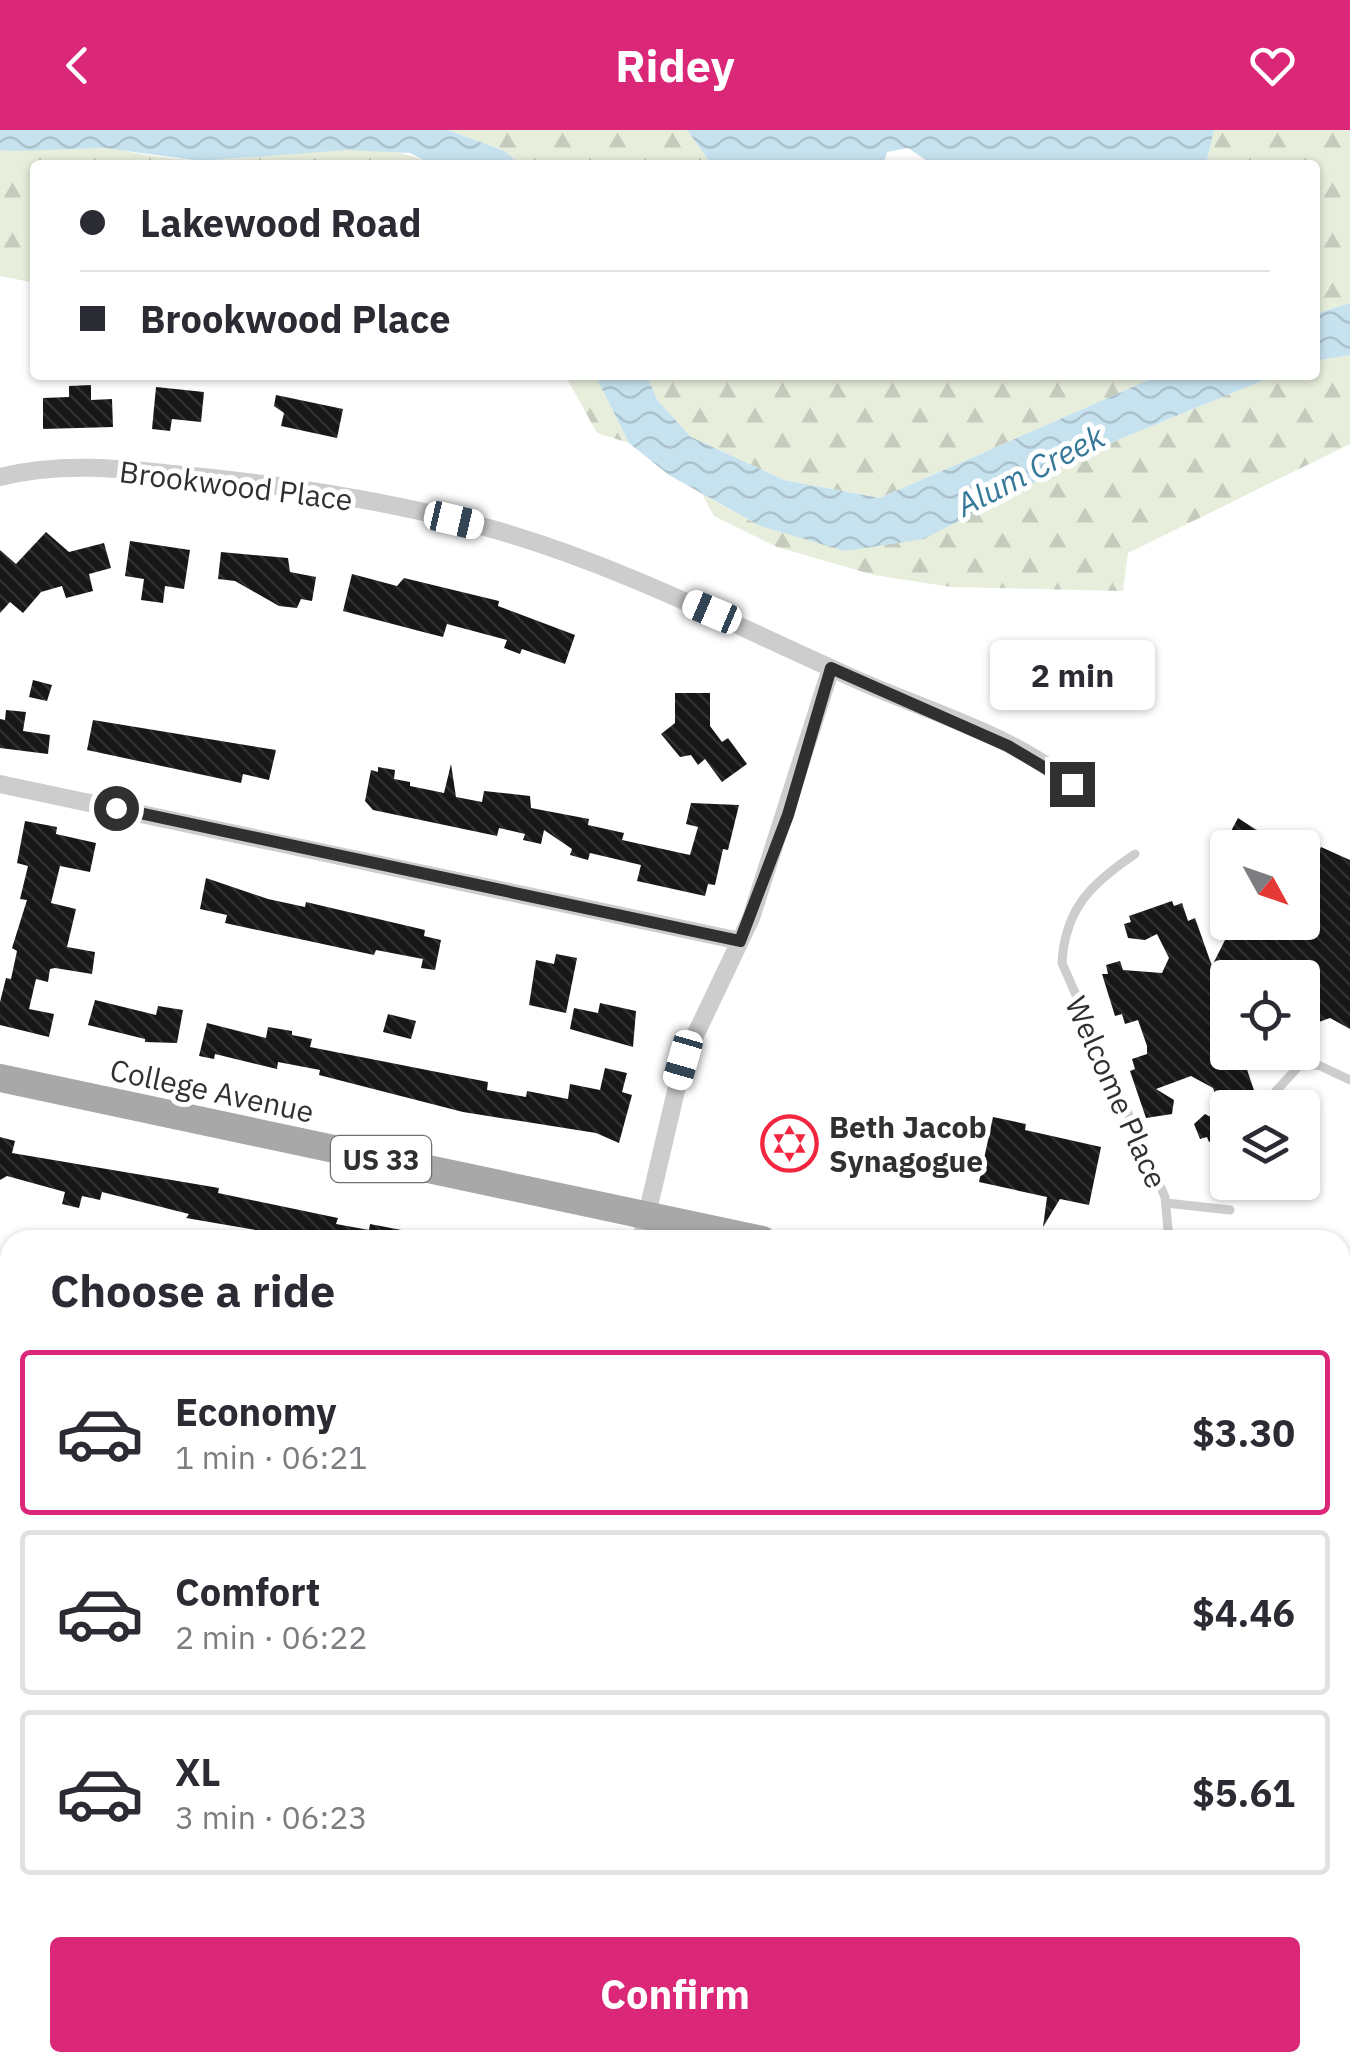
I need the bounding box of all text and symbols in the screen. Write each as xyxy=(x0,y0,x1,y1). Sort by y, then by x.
text: Ridey xyxy=(615,36,735,94)
icon: back xyxy=(50,38,105,93)
icon: heart xyxy=(1245,38,1300,93)
text: Lakewood Road xyxy=(140,198,422,247)
text: Brookwood Place xyxy=(140,294,451,343)
water label: Alum Creek xyxy=(948,414,1113,526)
street label: Brookwood Place xyxy=(117,451,355,519)
car xyxy=(421,499,487,541)
car xyxy=(679,586,745,638)
callout: 2 min xyxy=(990,639,1154,709)
text: 2 min xyxy=(1031,654,1114,696)
route end xyxy=(1050,762,1095,807)
route start xyxy=(94,786,139,831)
north arrow xyxy=(1210,830,1320,940)
map controls xyxy=(1210,830,1320,1200)
button: locate xyxy=(1210,960,1320,1070)
street label: Welcome Place xyxy=(1057,990,1177,1194)
car xyxy=(660,1027,706,1093)
street label: College Avenue xyxy=(106,1049,318,1131)
button: layers xyxy=(1210,1090,1320,1200)
place label: Beth Jacob Synagogue xyxy=(829,1107,987,1180)
synagogue icon: Beth Jacob Synagogue xyxy=(760,1113,820,1173)
road number: US 33 xyxy=(331,1136,431,1182)
text: Choose a ride xyxy=(50,1261,335,1319)
text: Economy xyxy=(175,1387,337,1436)
icon: car xyxy=(55,1388,145,1478)
text: $3.30 xyxy=(1192,1408,1295,1457)
text: 1 min · 06:21 xyxy=(175,1436,368,1478)
text: Comfort xyxy=(175,1567,320,1616)
icon: car xyxy=(55,1568,145,1658)
text: $4.46 xyxy=(1192,1588,1295,1637)
text: 2 min · 06:22 xyxy=(175,1616,368,1658)
text: XL xyxy=(175,1747,221,1796)
icon: car xyxy=(55,1748,145,1838)
text: $5.61 xyxy=(1192,1768,1295,1817)
text: 3 min · 06:23 xyxy=(175,1796,368,1838)
button: Confirm xyxy=(50,1937,1300,2052)

